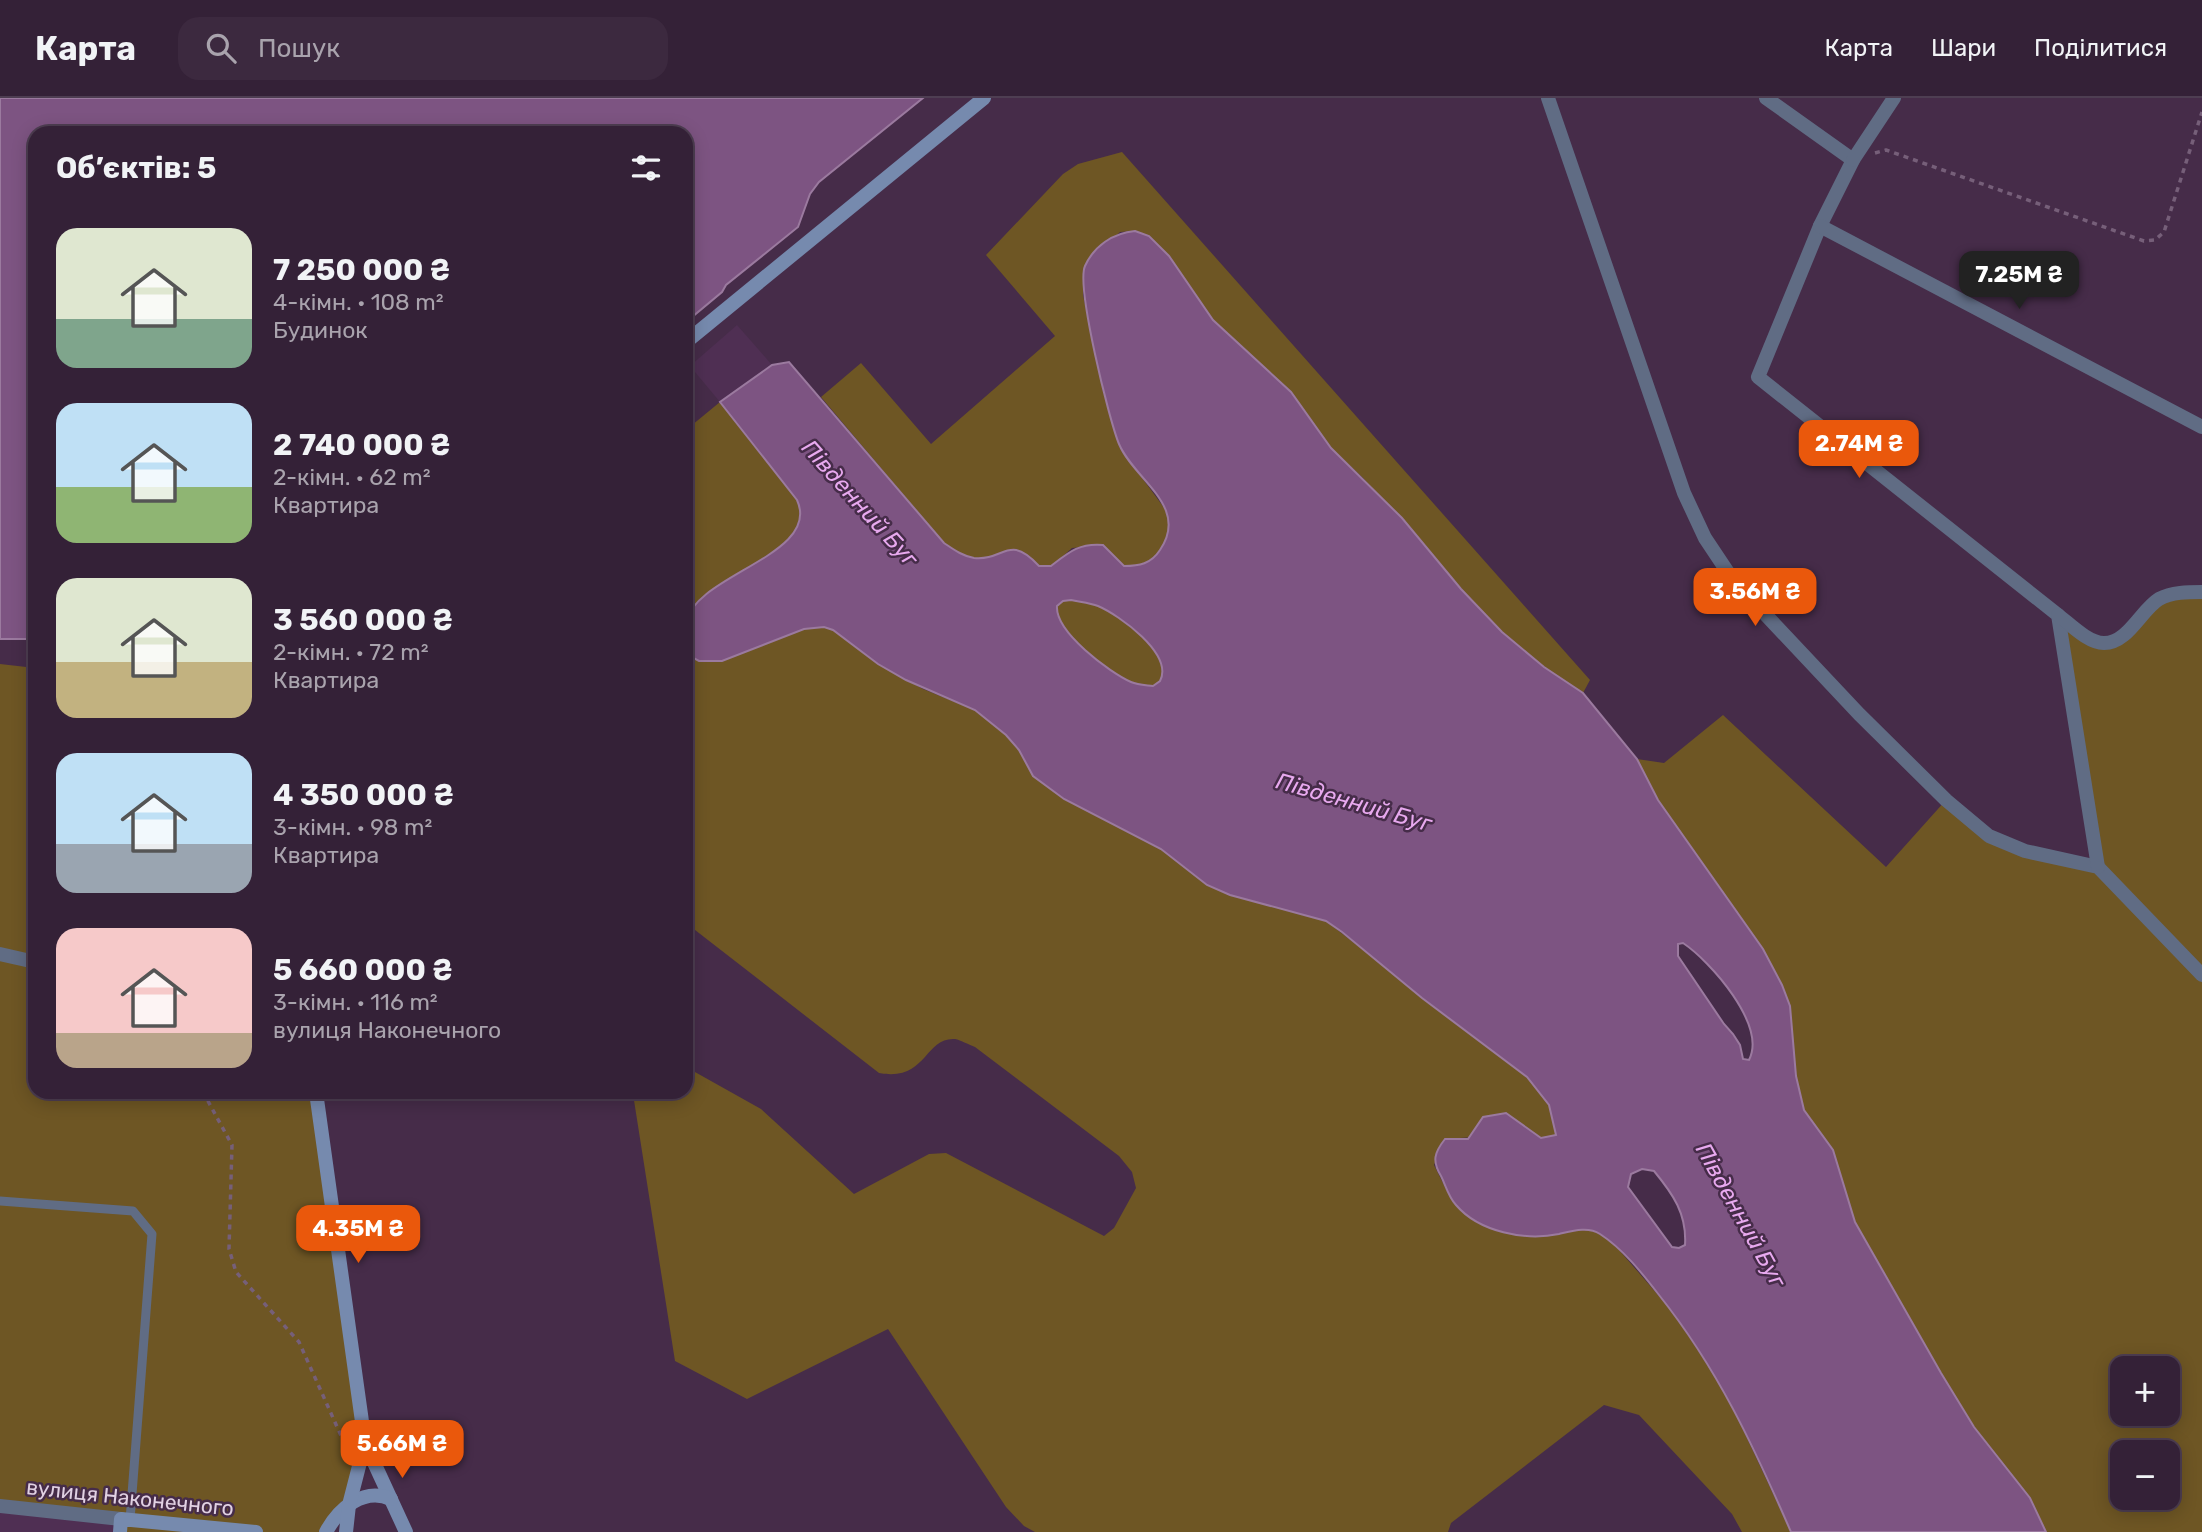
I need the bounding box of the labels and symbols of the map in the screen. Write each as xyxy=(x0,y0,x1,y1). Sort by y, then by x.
pin: 7.25M ₴ xyxy=(1954,252,2084,311)
pin: 2.74M ₴ xyxy=(1794,420,1924,480)
water label: Південний Буг xyxy=(796,434,925,573)
pin: 3.56M ₴ xyxy=(1690,568,1820,628)
water label: Південний Буг xyxy=(1273,766,1436,838)
water label: Південний Буг xyxy=(1690,1138,1793,1293)
pin: 4.35M ₴ xyxy=(293,1206,423,1265)
pin: 5.66M ₴ xyxy=(337,1420,467,1480)
street label: вулиця Наконечного xyxy=(25,1474,235,1521)

